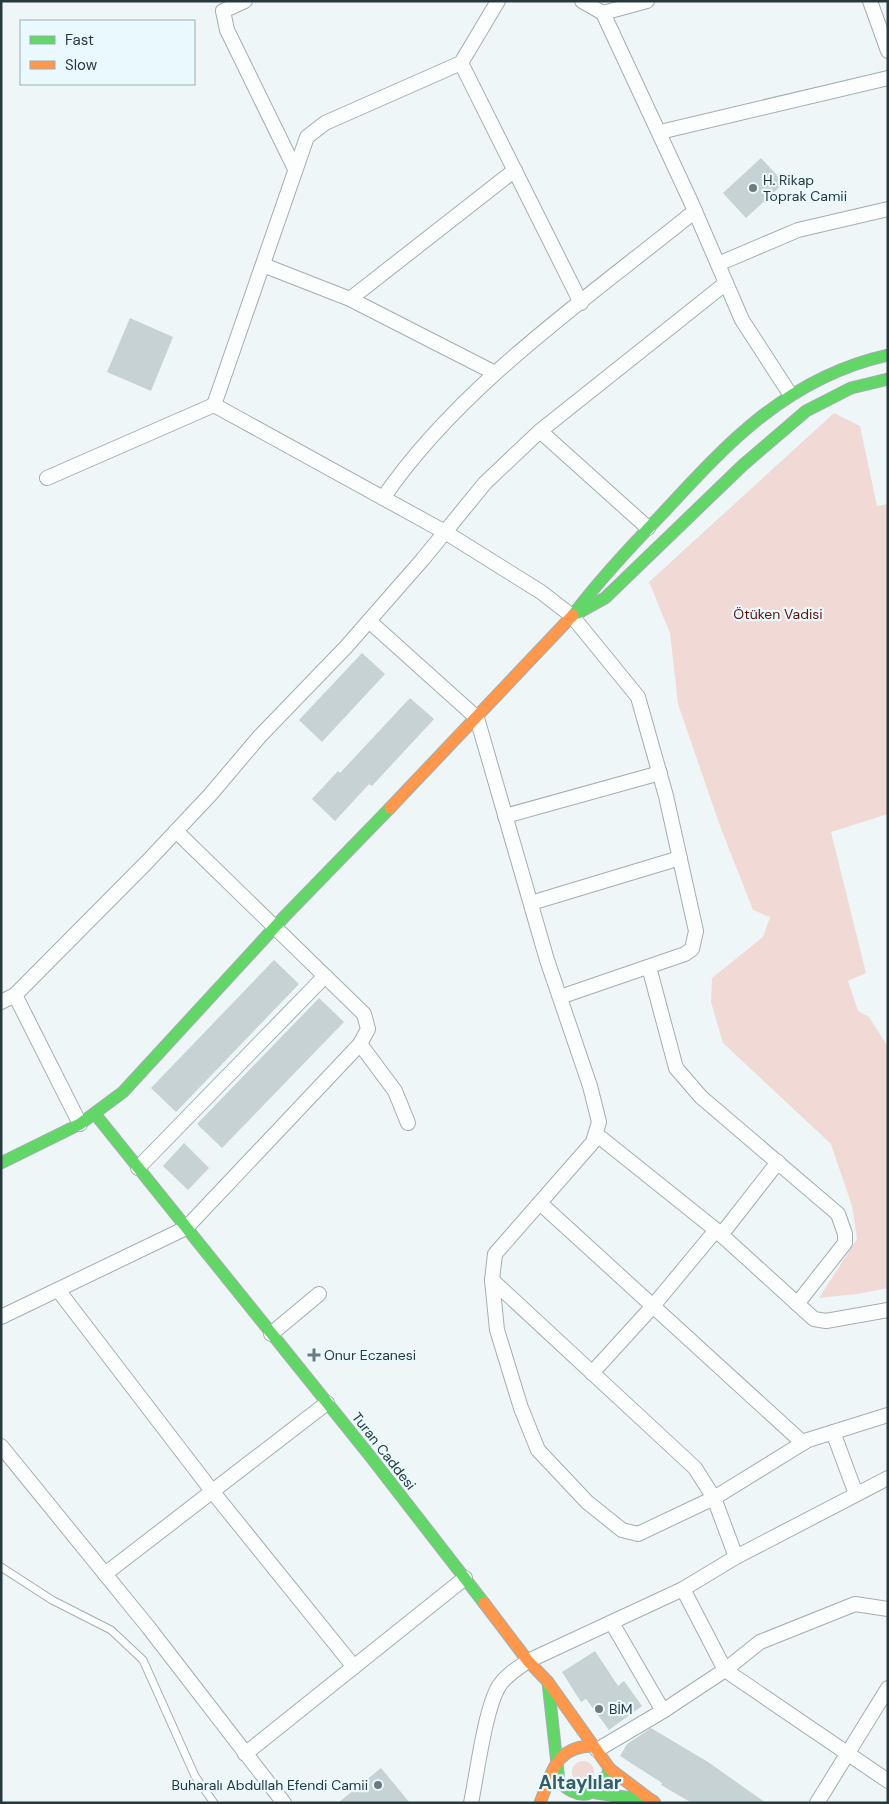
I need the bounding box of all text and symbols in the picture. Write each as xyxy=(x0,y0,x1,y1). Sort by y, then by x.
legend xyxy=(20,20,195,85)
text: Fast xyxy=(65,30,94,50)
text: Slow xyxy=(65,55,98,75)
place label: H. Rikap Toprak Camii xyxy=(763,171,847,205)
marker: H. Rikap Toprak Camii xyxy=(747,182,759,194)
park label: Ötüken Vadisi xyxy=(733,605,823,623)
place label: Onur Eczanesi xyxy=(324,1346,416,1364)
marker: Onur Eczanesi xyxy=(308,1349,320,1361)
street label: Turan Caddesi xyxy=(348,1409,420,1493)
place label: BİM xyxy=(609,1700,633,1718)
marker: BİM xyxy=(593,1703,605,1715)
district label: Altaylılar xyxy=(538,1770,622,1795)
place label: Buharalı Abdullah Efendi Camii xyxy=(172,1776,368,1794)
marker: Buharalı Abdullah Efendi Camii xyxy=(372,1779,384,1791)

